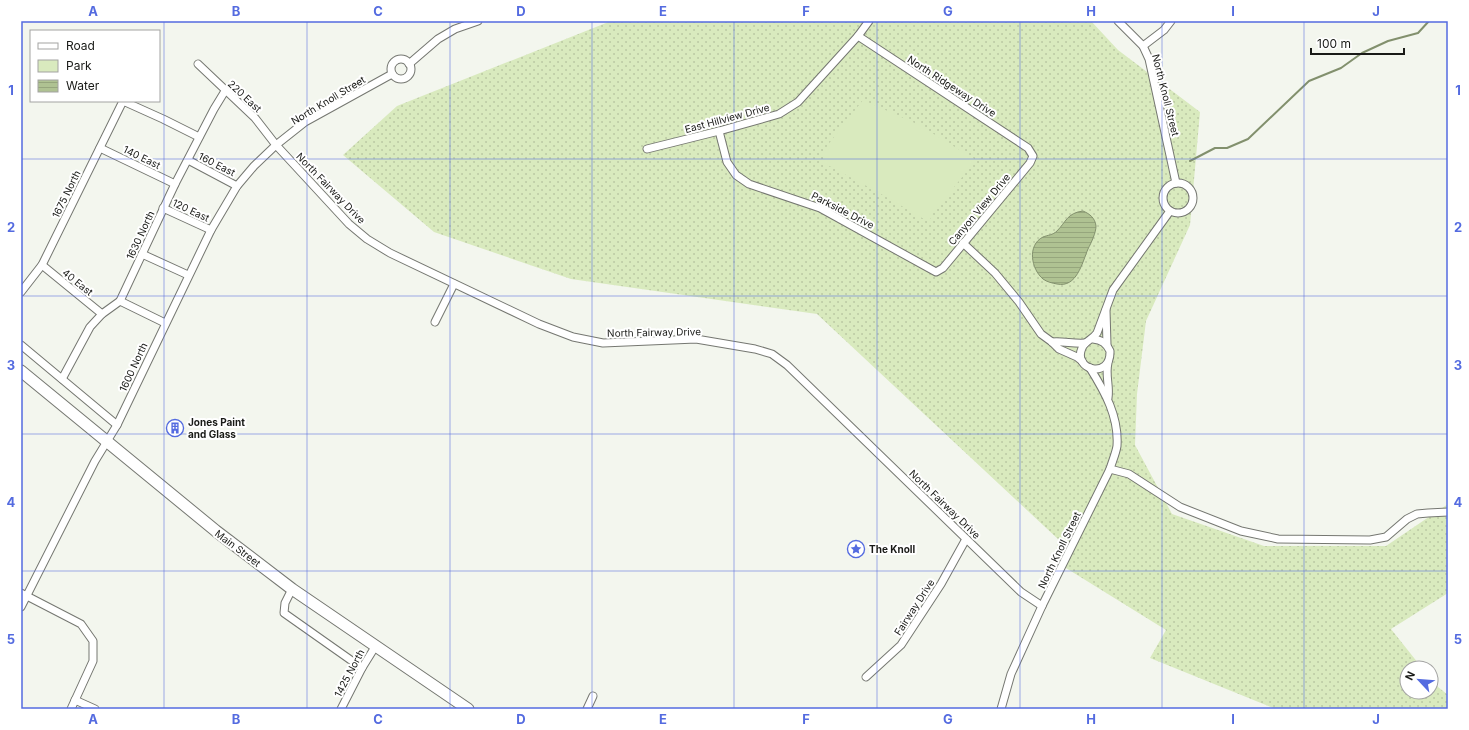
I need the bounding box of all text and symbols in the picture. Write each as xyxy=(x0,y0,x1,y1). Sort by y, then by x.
text: A xyxy=(88,3,98,19)
text: B xyxy=(232,3,241,19)
text: C xyxy=(373,3,383,19)
text: D xyxy=(516,3,526,19)
text: E xyxy=(659,3,667,19)
text: F xyxy=(802,3,810,19)
text: G xyxy=(943,3,953,19)
text: H xyxy=(1086,3,1096,19)
text: I xyxy=(1231,3,1235,19)
text: J xyxy=(1372,3,1380,19)
legend xyxy=(30,30,160,102)
scale bar xyxy=(1311,30,1404,56)
text: 100 m xyxy=(1317,36,1351,51)
text: Road xyxy=(66,38,95,53)
street label: North Ridgeway Drive xyxy=(905,53,999,119)
street label: North Knoll Street xyxy=(1150,53,1182,138)
text: Park xyxy=(66,58,92,73)
street label: North Knoll Street xyxy=(289,73,368,127)
street label: 220 East xyxy=(226,77,265,115)
text: Water xyxy=(66,78,100,93)
text: 1 xyxy=(8,82,14,98)
text: 1 xyxy=(1455,82,1461,98)
street label: East Hillview Drive xyxy=(683,101,771,135)
street label: 140 East xyxy=(121,143,163,171)
street label: 160 East xyxy=(197,150,238,179)
street label: North Fairway Drive xyxy=(294,150,368,226)
street label: 1675 North xyxy=(49,168,83,220)
street label: Canyon View Drive xyxy=(946,171,1013,247)
street label: Parkside Drive xyxy=(810,189,876,231)
street label: 120 East xyxy=(171,196,212,224)
street label: 1630 North xyxy=(124,209,157,261)
text: 2 xyxy=(7,219,15,235)
text: 2 xyxy=(1454,219,1462,235)
street label: 40 East xyxy=(60,266,96,298)
street label: North Fairway Drive xyxy=(607,325,701,339)
street label: 1600 North xyxy=(117,341,150,393)
text: 3 xyxy=(7,357,15,373)
text: 3 xyxy=(1454,357,1462,373)
place label: Jones Paint and Glass xyxy=(188,416,245,440)
building icon: Jones Paint and Glass xyxy=(165,418,185,438)
street label: North Fairway Drive xyxy=(907,467,983,541)
text: 4 xyxy=(7,494,16,510)
text: 4 xyxy=(1454,494,1463,510)
street label: North Knoll Street xyxy=(1035,509,1083,590)
street label: Main Street xyxy=(213,527,264,569)
place icon: The Knoll xyxy=(846,539,866,559)
place label: The Knoll xyxy=(869,543,915,555)
street label: Fairway Drive xyxy=(891,577,937,637)
text: 5 xyxy=(7,631,15,647)
text: 5 xyxy=(1454,631,1462,647)
street label: 1425 North xyxy=(331,647,367,699)
north arrow xyxy=(1399,660,1439,700)
text: N xyxy=(1402,669,1418,682)
text: A xyxy=(88,711,98,727)
text: B xyxy=(232,711,241,727)
text: C xyxy=(373,711,383,727)
text: D xyxy=(516,711,526,727)
text: E xyxy=(659,711,667,727)
text: F xyxy=(802,711,810,727)
text: G xyxy=(943,711,953,727)
text: H xyxy=(1086,711,1096,727)
text: I xyxy=(1231,711,1235,727)
text: J xyxy=(1372,711,1380,727)

